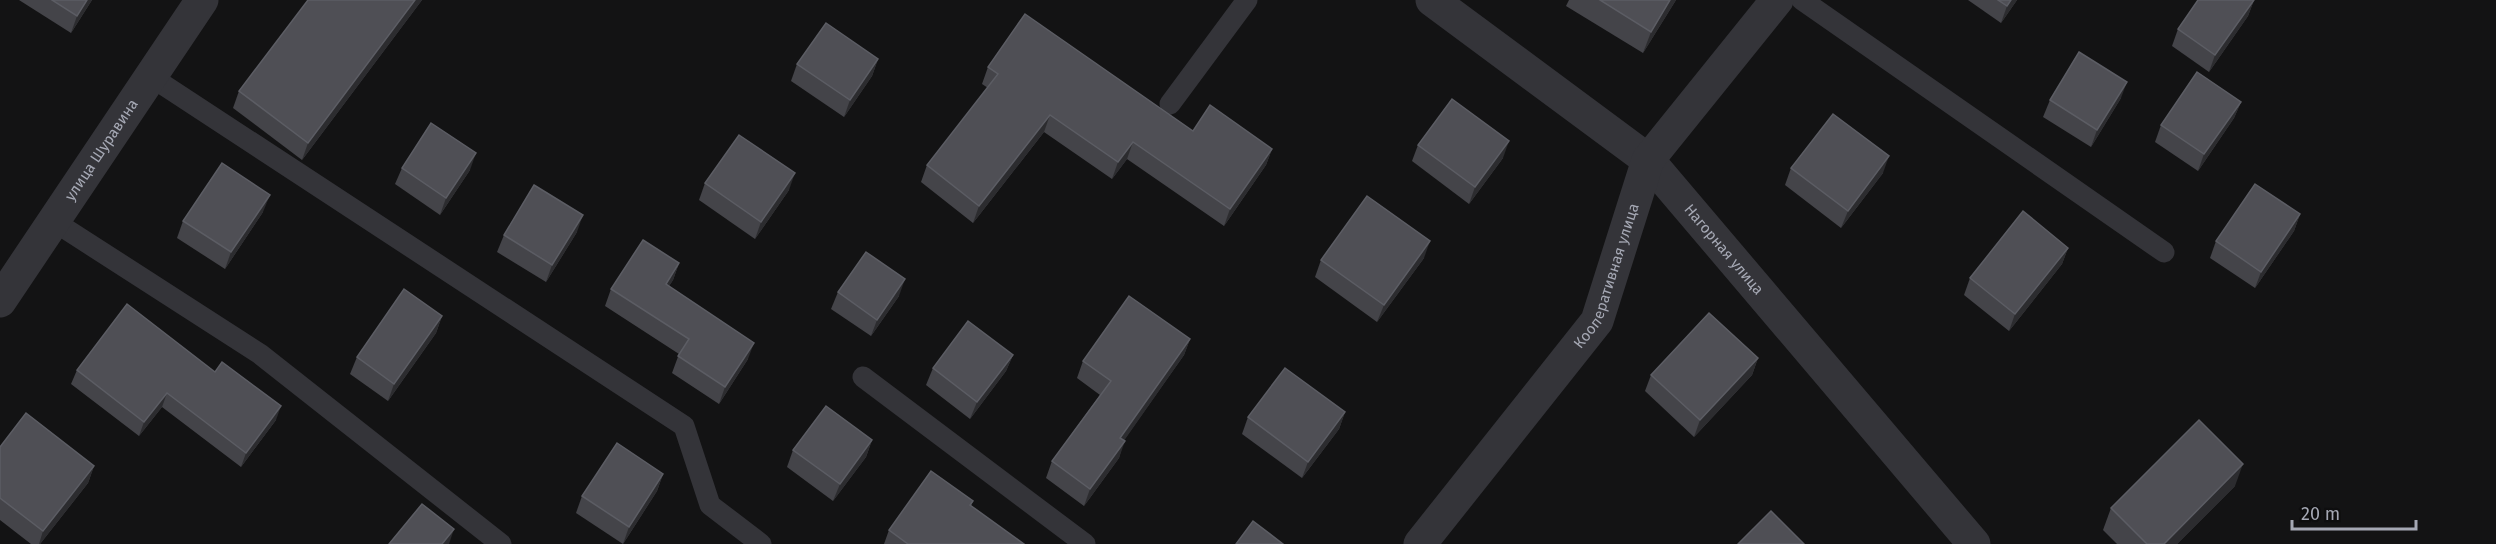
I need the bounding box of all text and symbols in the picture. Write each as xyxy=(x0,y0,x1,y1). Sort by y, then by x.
street label: улица Шуравина xyxy=(61,96,142,204)
street label: Нагорная улица xyxy=(1680,200,1767,298)
street label: Кооперативная улица xyxy=(1570,201,1643,352)
scale bar xyxy=(2292,493,2416,531)
text: 20 m xyxy=(2301,503,2340,525)

